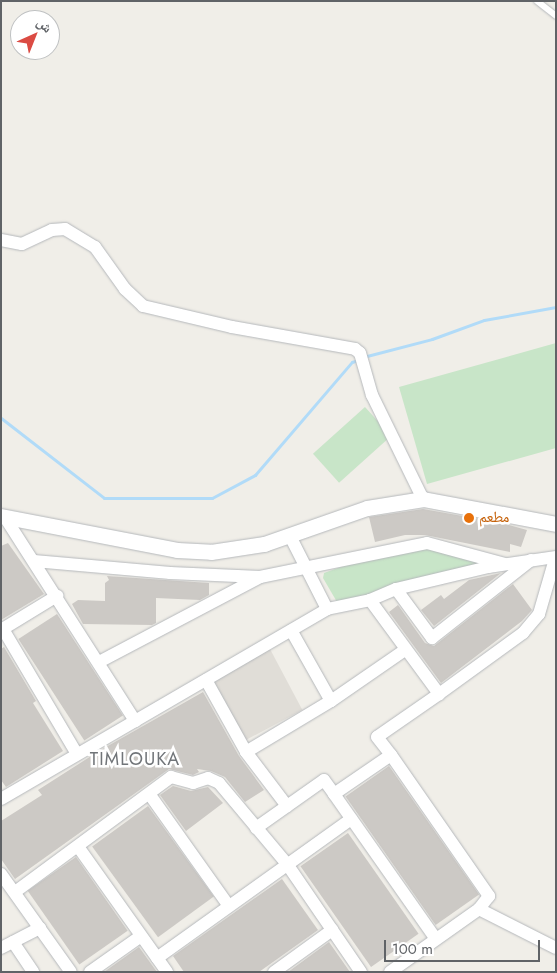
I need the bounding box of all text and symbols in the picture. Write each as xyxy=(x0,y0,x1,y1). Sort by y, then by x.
north arrow xyxy=(10,10,60,60)
text: ش xyxy=(32,13,57,37)
place label: مطعم xyxy=(479,509,509,527)
marker: مطعم xyxy=(463,512,475,524)
district label: TIMLOUKA xyxy=(89,748,181,770)
scale bar xyxy=(387,930,543,962)
text: 100 m xyxy=(392,938,433,960)

